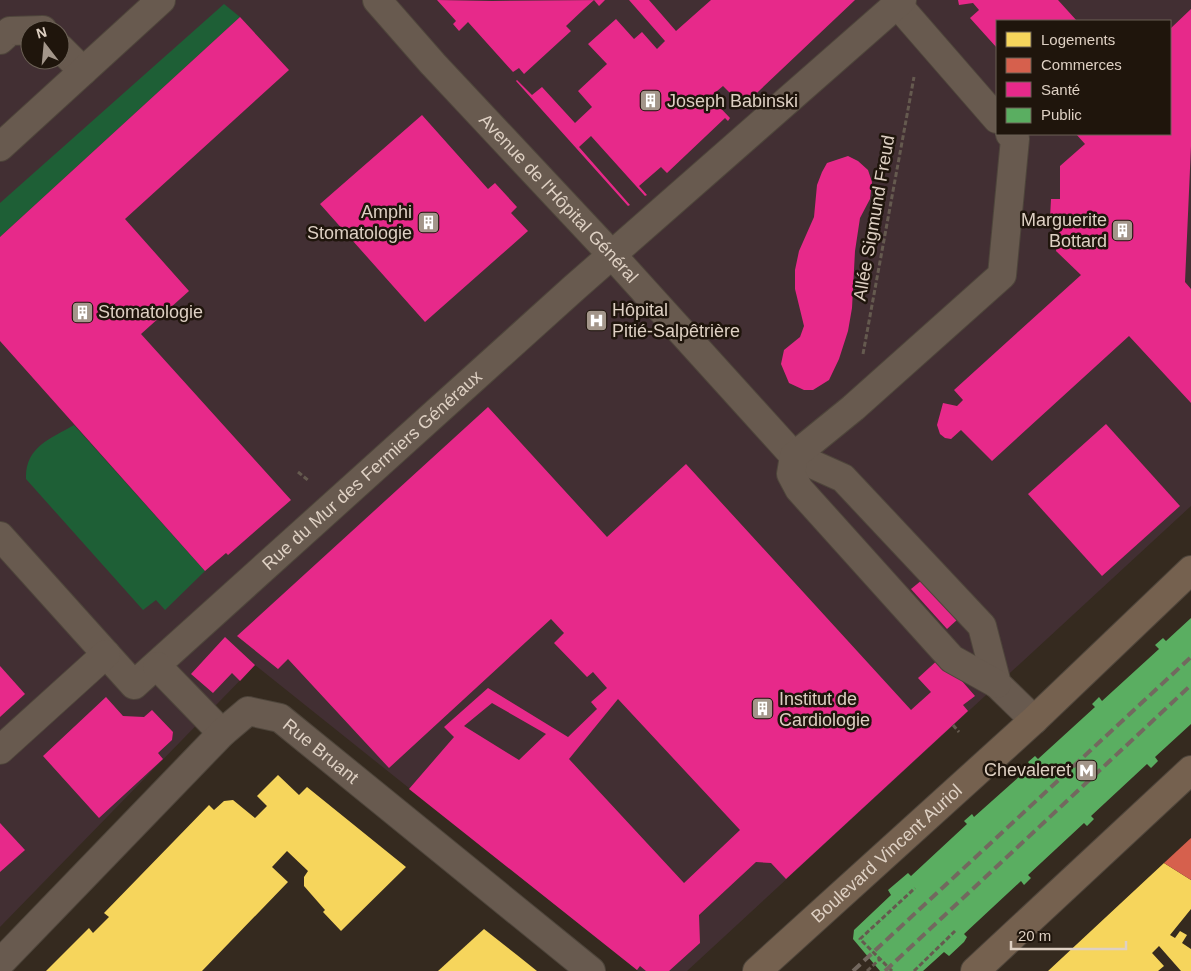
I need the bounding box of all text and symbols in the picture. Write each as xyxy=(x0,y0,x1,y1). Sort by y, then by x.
north arrow xyxy=(20,20,70,70)
legend xyxy=(996,20,1171,135)
text: N xyxy=(34,23,48,42)
text: Logements xyxy=(1041,31,1115,48)
text: Commerces xyxy=(1041,56,1122,73)
text: Santé xyxy=(1041,81,1080,98)
building icon: Joseph Babinski xyxy=(639,89,663,113)
place label: Joseph Babinski xyxy=(667,91,798,111)
text: Public xyxy=(1041,106,1082,123)
street label: Avenue de l'Hôpital Général xyxy=(475,110,642,287)
street label: Allée Sigmund Freud xyxy=(850,133,898,303)
place label: Amphi Stomatologie xyxy=(307,202,412,243)
building icon: Amphi Stomatologie xyxy=(416,210,440,234)
place label: Marguerite Bottard xyxy=(1021,210,1107,251)
building icon: Marguerite Bottard xyxy=(1111,218,1135,242)
building icon: Stomatologie xyxy=(70,300,94,324)
place label: Hôpital Pitié-Salpêtrière xyxy=(612,300,740,341)
place label: Stomatologie xyxy=(98,302,203,322)
hospital icon: Hôpital Pitié-Salpêtrière xyxy=(584,308,608,332)
street label: Rue du Mur des Fermiers Généraux xyxy=(258,366,486,574)
place label: Institut de Cardiologie xyxy=(779,689,870,730)
building icon: Institut de Cardiologie xyxy=(751,697,775,721)
street label: Rue Bruant xyxy=(279,715,362,788)
metro station icon: Chevaleret xyxy=(1075,758,1099,782)
place label: Chevaleret xyxy=(984,760,1071,780)
street label: Boulevard Vincent Auriol xyxy=(807,780,966,927)
scale bar xyxy=(1011,918,1126,950)
text: 20 m xyxy=(1018,927,1051,944)

